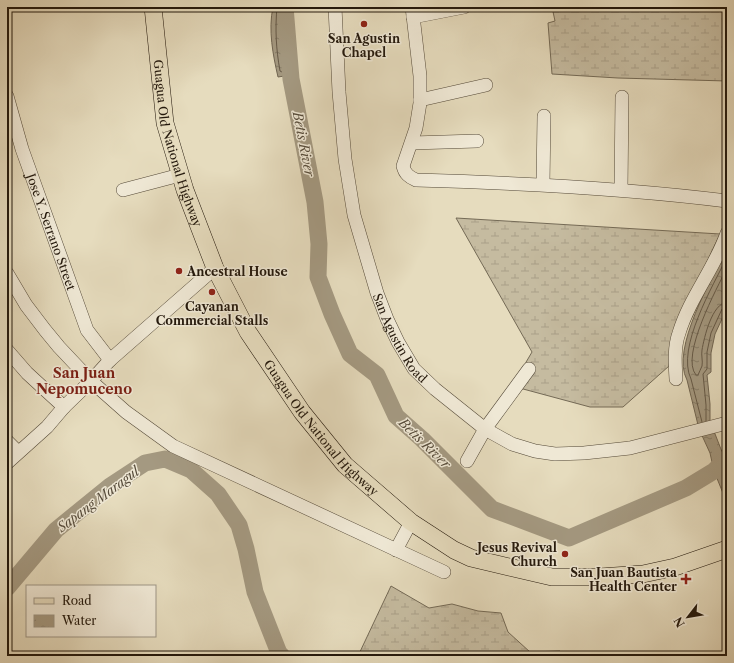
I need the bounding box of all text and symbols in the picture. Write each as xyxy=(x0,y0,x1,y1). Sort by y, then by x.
marker: San Agustin Chapel xyxy=(359,19,369,29)
place label: San Agustin Chapel xyxy=(328,31,401,60)
street label: Guagua Old National Highway xyxy=(151,59,206,229)
water label: Betis River xyxy=(290,109,318,179)
street label: Jose Y. Serrano Street xyxy=(23,169,80,293)
place label: Ancestral House xyxy=(186,264,288,279)
marker: Ancestral House xyxy=(174,266,184,276)
marker: Cayanan Commercial Stalls xyxy=(207,287,217,297)
street label: San Agustin Road xyxy=(370,291,431,386)
place label: Cayanan Commercial Stalls xyxy=(156,299,269,328)
street label: Guagua Old National Highway xyxy=(261,357,382,498)
district label: San Juan Nepomuceno xyxy=(36,364,132,398)
water label: Betis River xyxy=(395,414,455,472)
water label: Sapang Maragul xyxy=(53,462,144,536)
place label: Jesus Revival Church xyxy=(475,540,558,569)
marker: Jesus Revival Church xyxy=(560,549,570,559)
place label: San Juan Bautista Health Center xyxy=(570,565,678,594)
marker: San Juan Bautista Health Center xyxy=(680,573,692,585)
legend xyxy=(26,585,156,637)
text: Road xyxy=(62,593,92,608)
north arrow xyxy=(668,597,708,637)
text: Water xyxy=(61,613,96,628)
text: N xyxy=(671,614,688,630)

